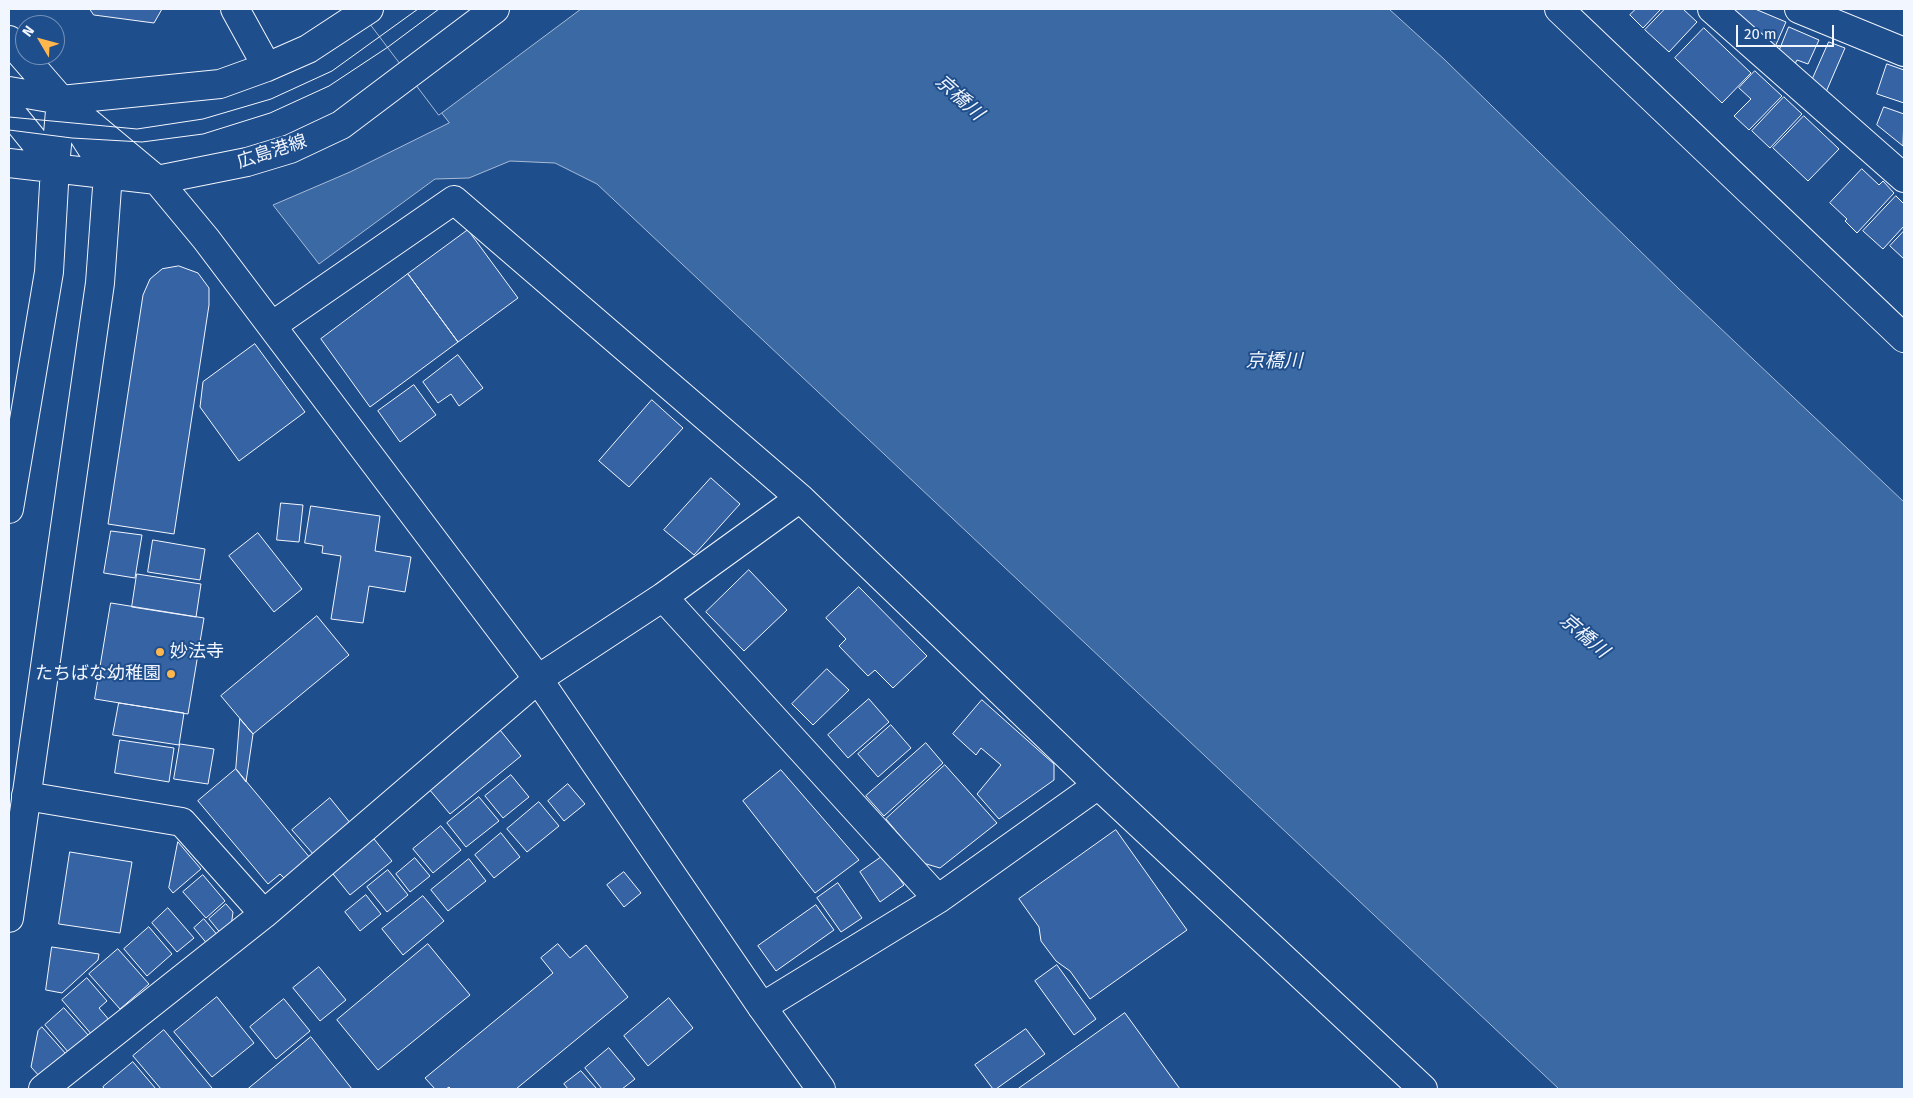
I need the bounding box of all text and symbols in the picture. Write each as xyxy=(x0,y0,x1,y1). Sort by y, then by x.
north arrow xyxy=(15,15,65,65)
scale bar xyxy=(1738,15,1836,47)
text: N xyxy=(19,22,38,40)
text: 20 m xyxy=(1744,25,1777,43)
water label: 京橋川 xyxy=(930,70,988,126)
street label: 広島港線 xyxy=(234,131,310,173)
water label: 京橋川 xyxy=(1246,351,1302,373)
water label: 京橋川 xyxy=(1555,609,1613,663)
place label: 妙法寺 xyxy=(170,641,224,663)
marker: 妙法寺 xyxy=(154,646,166,658)
place label: たちばな幼稚園 xyxy=(35,663,161,685)
marker: たちばな幼稚園 xyxy=(165,668,177,680)

